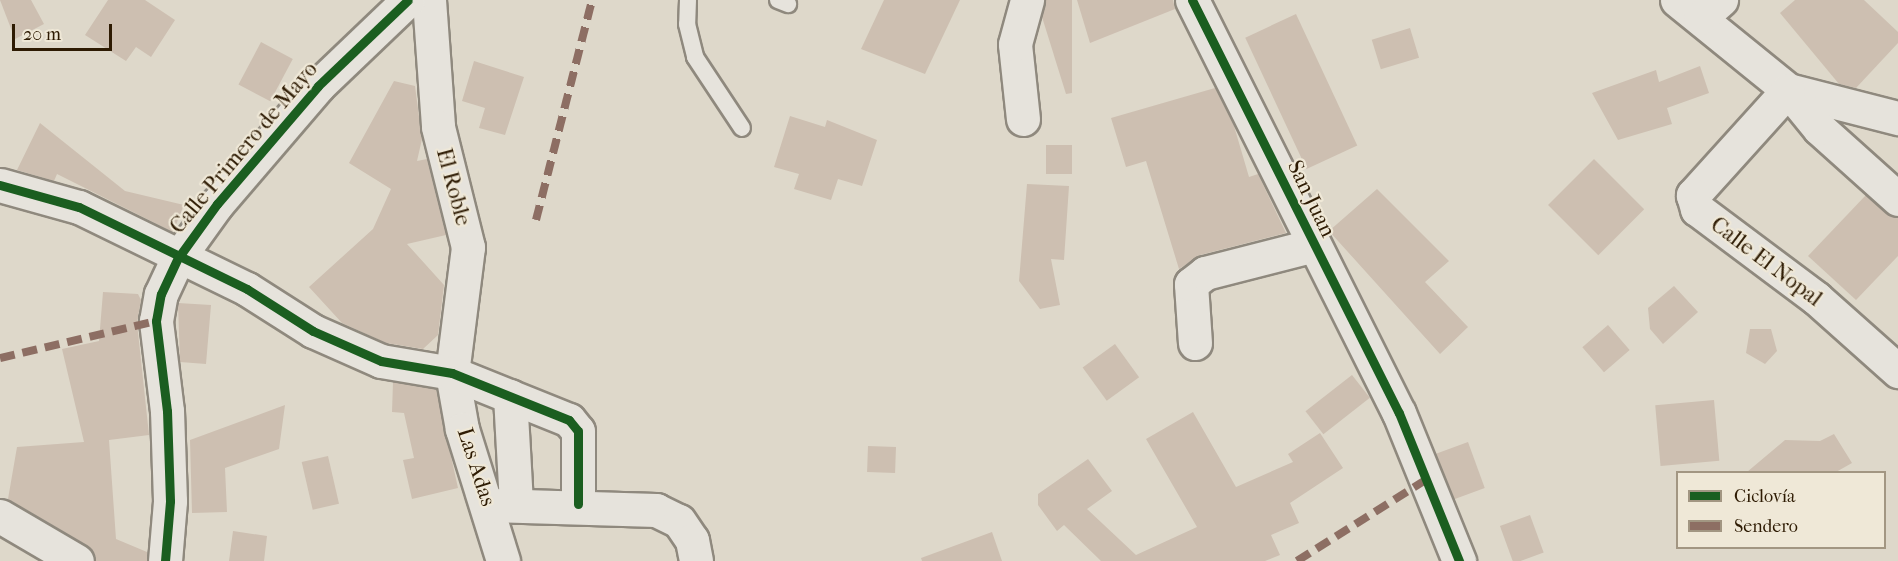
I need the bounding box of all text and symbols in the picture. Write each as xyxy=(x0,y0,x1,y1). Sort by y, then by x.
scale bar xyxy=(15,12,116,50)
text: 20 m xyxy=(23,24,61,45)
street label: Calle Primero de Mayo xyxy=(165,57,323,239)
street label: El Roble xyxy=(430,145,476,229)
street label: San Juan xyxy=(1281,156,1341,242)
street label: Calle El Nopal xyxy=(1705,212,1827,312)
street label: Las Adas xyxy=(451,424,501,510)
legend xyxy=(1676,471,1886,549)
text: Ciclovía xyxy=(1734,486,1795,507)
text: Sendero xyxy=(1734,516,1798,537)

